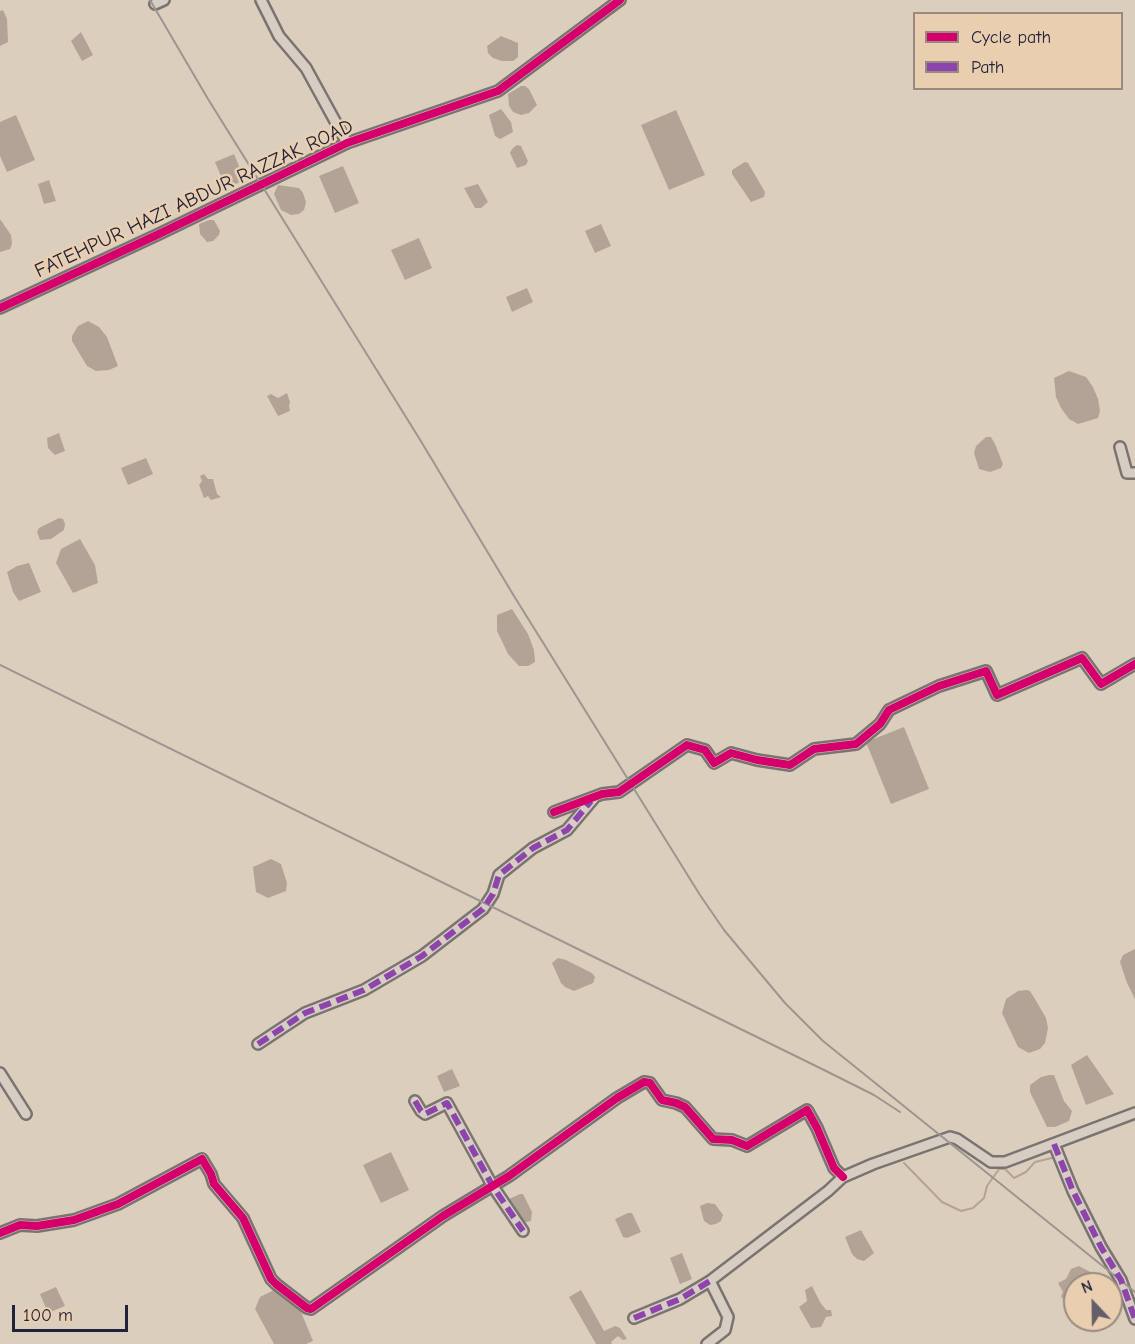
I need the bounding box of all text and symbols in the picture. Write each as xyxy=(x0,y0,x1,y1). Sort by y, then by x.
legend xyxy=(913,12,1123,90)
text: Cycle path xyxy=(971,27,1051,48)
text: Path xyxy=(971,57,1004,78)
street label: FATEHPUR HAZI ABDUR RAZZAK ROAD xyxy=(31,114,357,284)
north arrow xyxy=(1063,1272,1123,1332)
text: N xyxy=(1079,1277,1095,1297)
scale bar xyxy=(15,1293,130,1331)
text: 100 m xyxy=(23,1305,73,1326)

